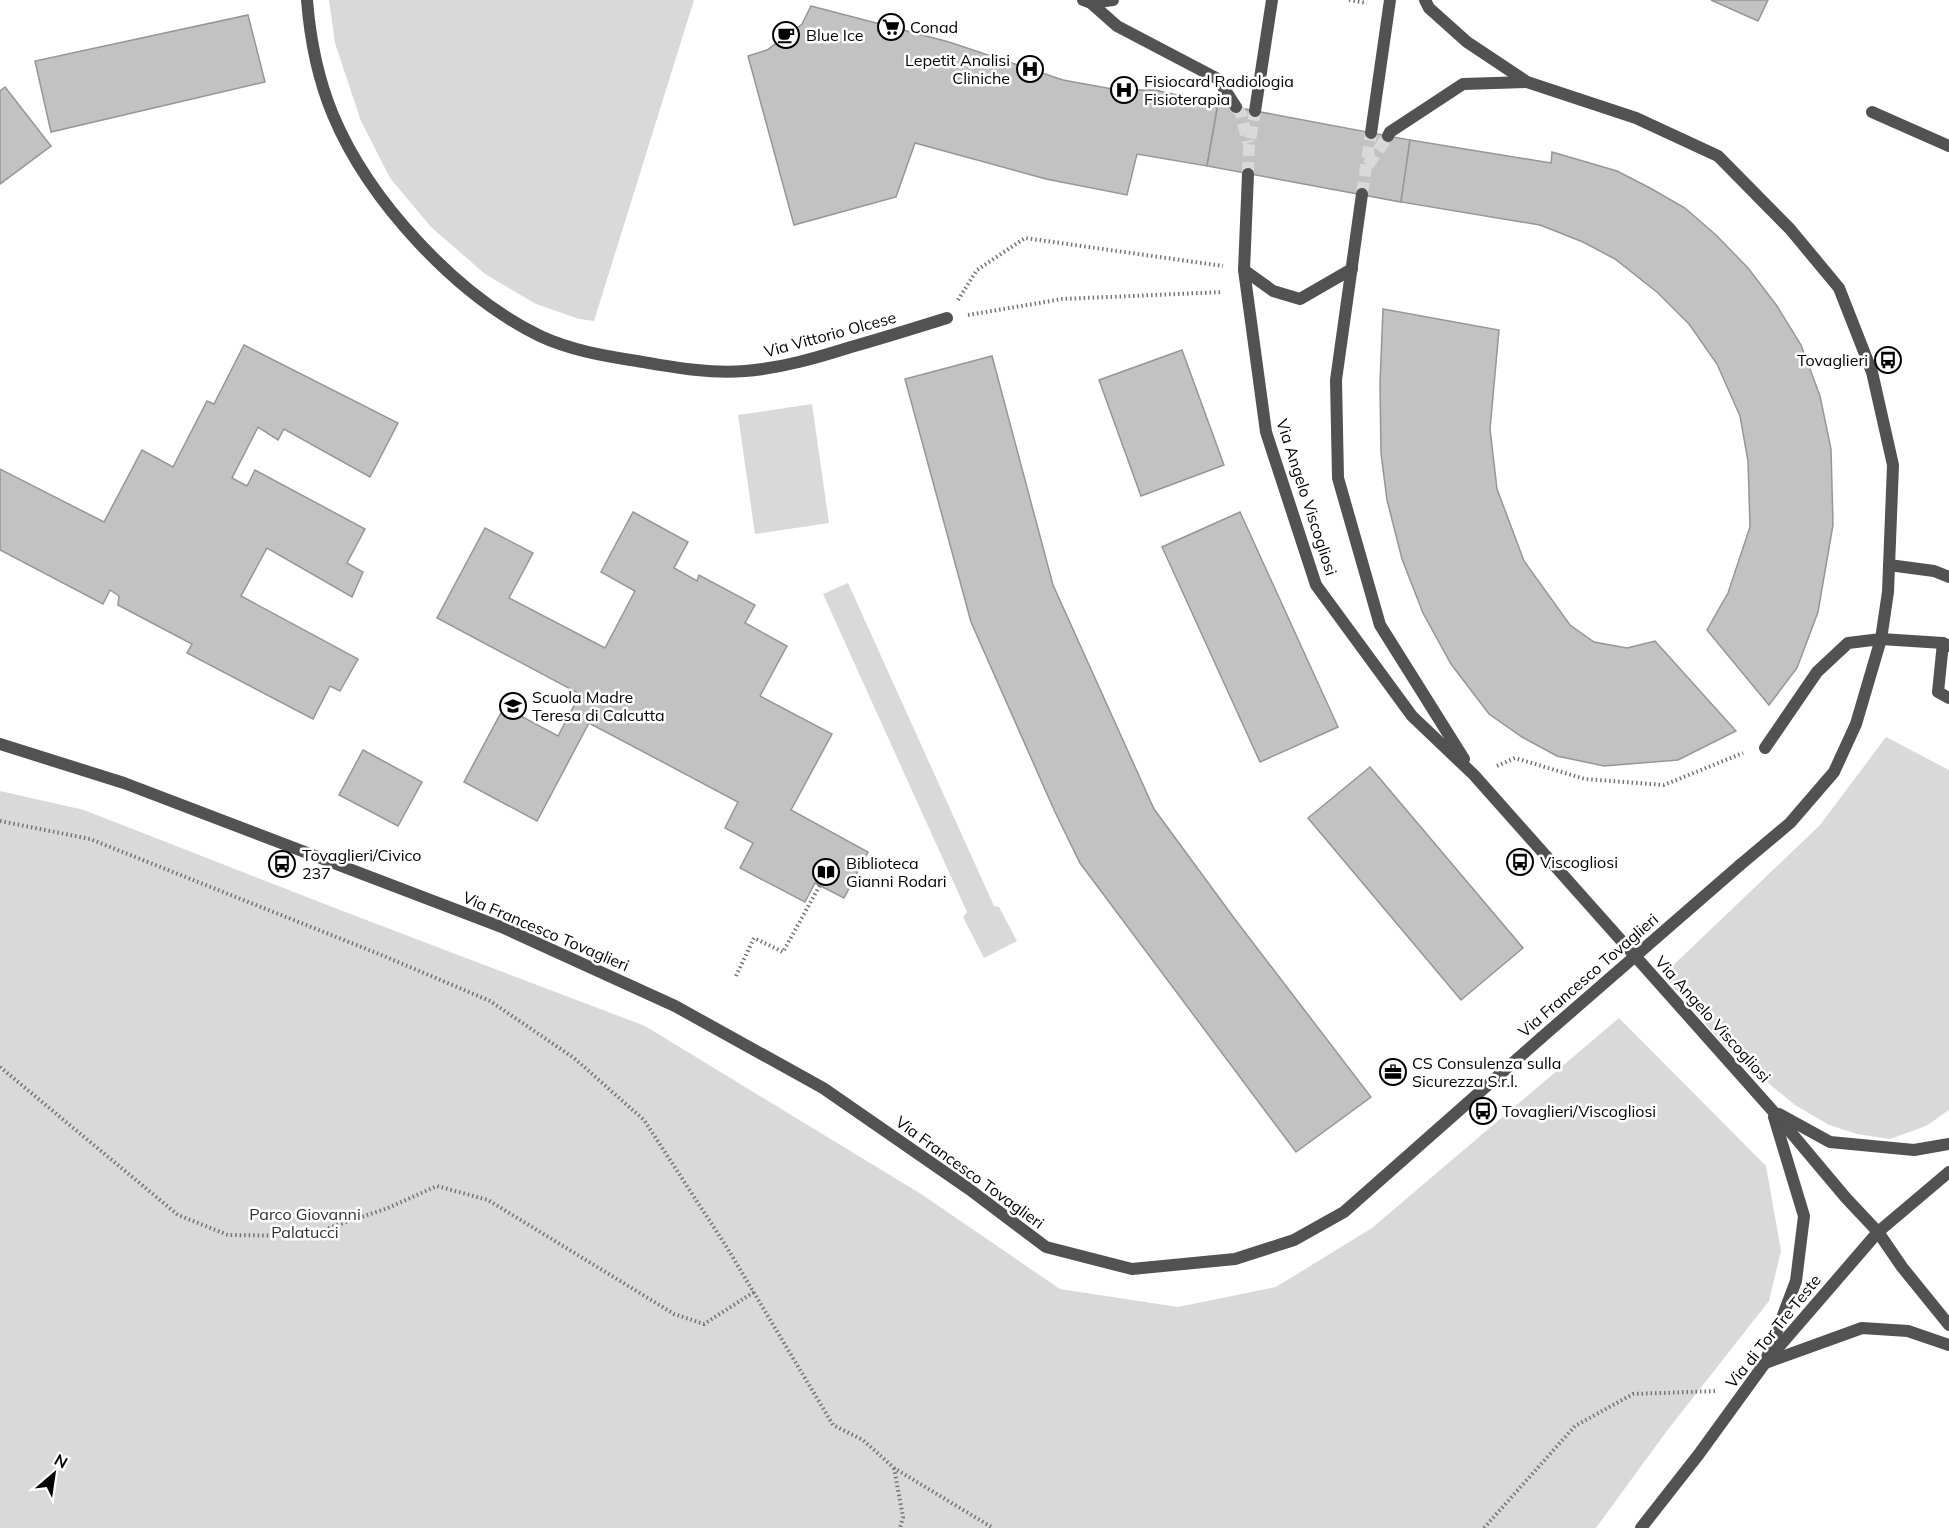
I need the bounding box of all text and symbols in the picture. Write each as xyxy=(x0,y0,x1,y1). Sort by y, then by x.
supermarket icon: Conad xyxy=(876,12,906,42)
place label: Conad xyxy=(910,17,958,37)
cafe icon: Blue Ice xyxy=(771,20,801,50)
place label: Blue Ice xyxy=(806,25,863,45)
place label: Lepetit Analisi Cliniche xyxy=(905,50,1010,88)
hospital icon: Lepetit Analisi Cliniche xyxy=(1015,54,1045,84)
place label: Fisiocard Radiologia Fisioterapia xyxy=(1144,71,1294,109)
hospital icon: Fisiocard Radiologia Fisioterapia xyxy=(1109,75,1139,105)
street label: Via Vittorio Olcese xyxy=(762,307,898,361)
bus stop icon: Tovaglieri xyxy=(1873,345,1903,375)
place label: Tovaglieri xyxy=(1797,350,1868,370)
street label: Via Angelo Viscogliosi xyxy=(1272,416,1342,578)
place label: Scuola Madre Teresa di Calcutta xyxy=(532,687,665,725)
school or university icon: Scuola Madre Teresa di Calcutta xyxy=(498,691,528,721)
place label: Tovaglieri/Civico 237 xyxy=(302,845,421,883)
bus stop icon: Viscogliosi xyxy=(1505,847,1535,877)
bus stop icon: Tovaglieri/Civico 237 xyxy=(267,849,297,879)
place label: Viscogliosi xyxy=(1540,852,1618,872)
place label: Biblioteca Gianni Rodari xyxy=(846,853,947,891)
library icon: Biblioteca Gianni Rodari xyxy=(811,857,841,887)
street label: Via Francesco Tovaglieri xyxy=(460,887,632,975)
street label: Via Francesco Tovaglieri xyxy=(1514,909,1662,1041)
street label: Via Angelo Viscogliosi xyxy=(1651,952,1775,1086)
place label: CS Consulenza sulla Sicurezza S.r.l. xyxy=(1412,1053,1561,1091)
office icon: CS Consulenza sulla Sicurezza S.r.l. xyxy=(1378,1057,1408,1087)
bus stop icon: Tovaglieri/Viscogliosi xyxy=(1468,1096,1498,1126)
place label: Tovaglieri/Viscogliosi xyxy=(1502,1101,1656,1121)
street label: Via Francesco Tovaglieri xyxy=(892,1111,1048,1233)
park label: Parco Giovanni Palatucci xyxy=(249,1204,361,1242)
street label: Via di Tor Tre Teste xyxy=(1721,1270,1825,1392)
north arrow xyxy=(24,1444,84,1504)
text: N xyxy=(51,1449,71,1473)

